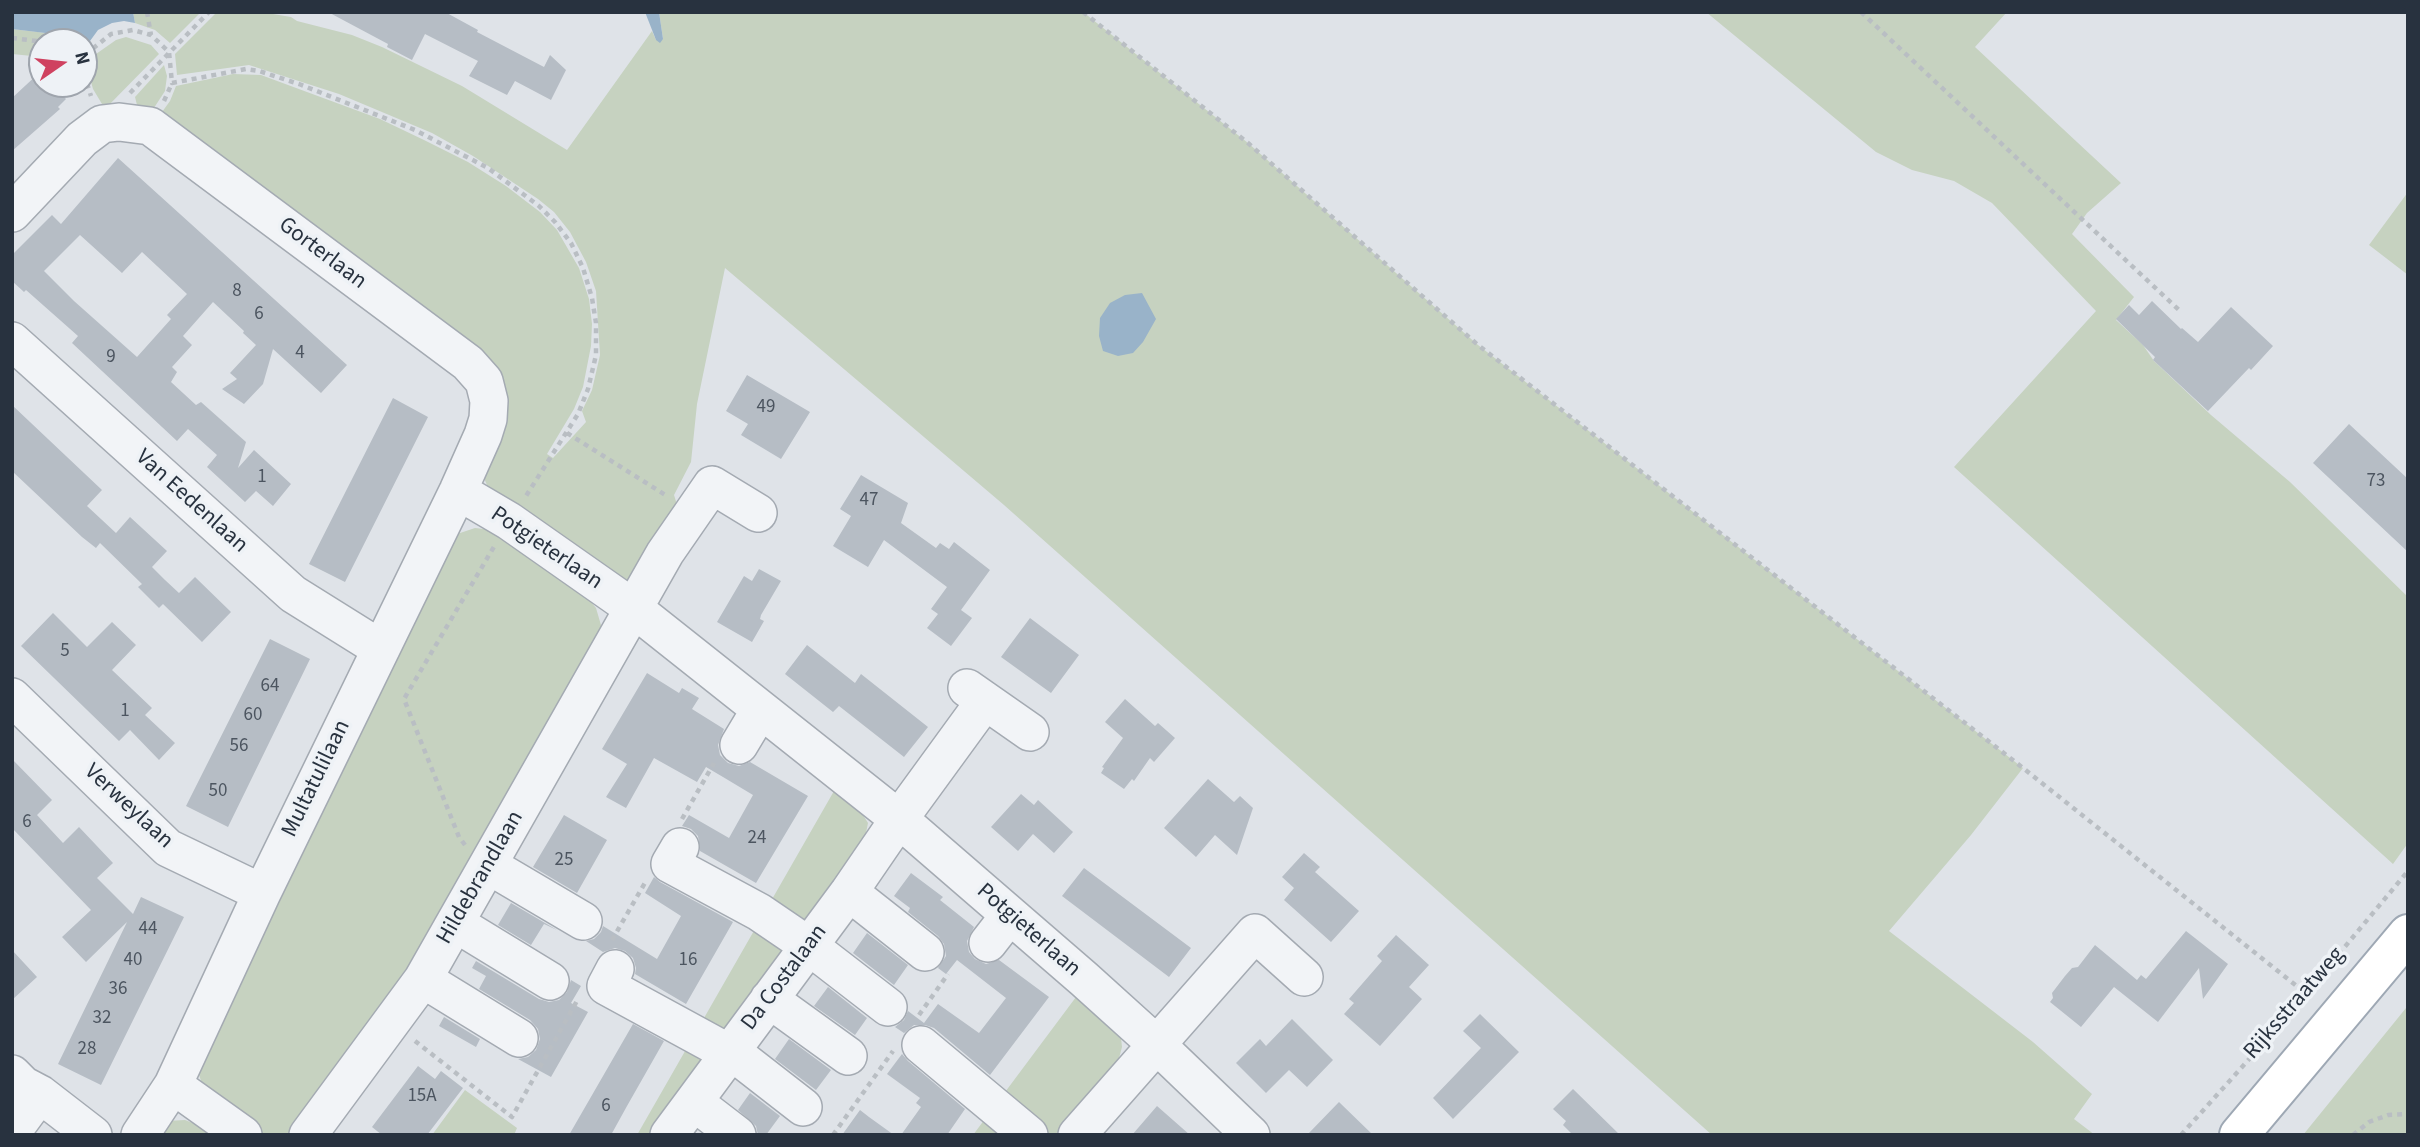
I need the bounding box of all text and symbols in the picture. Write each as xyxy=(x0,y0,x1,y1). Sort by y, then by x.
north arrow xyxy=(28,28,98,98)
text: N xyxy=(67,49,97,68)
street label: Gorterlaan xyxy=(273,212,371,296)
house number: 8 xyxy=(232,281,242,303)
house number: 6 xyxy=(254,304,264,326)
house number: 4 xyxy=(295,343,305,365)
house number: 9 xyxy=(106,347,116,369)
house number: 49 xyxy=(757,397,775,419)
street label: Van Eedenlaan xyxy=(129,444,253,560)
house number: 1 xyxy=(257,467,267,489)
house number: 73 xyxy=(2367,471,2385,493)
house number: 47 xyxy=(860,490,878,512)
street label: Potgieterlaan xyxy=(485,501,607,597)
house number: 5 xyxy=(60,641,70,663)
house number: 64 xyxy=(261,676,279,698)
house number: 1 xyxy=(120,701,130,723)
house number: 60 xyxy=(244,705,262,727)
street label: Multatulilaan xyxy=(277,716,357,842)
house number: 56 xyxy=(230,736,248,758)
street label: Verweylaan xyxy=(78,759,178,855)
house number: 50 xyxy=(209,781,227,803)
street label: Hildebrandlaan xyxy=(432,806,530,950)
house number: 6 xyxy=(22,812,32,834)
house number: 24 xyxy=(748,828,766,850)
house number: 25 xyxy=(555,850,573,872)
street label: Potgieterlaan xyxy=(970,878,1086,984)
house number: 44 xyxy=(139,919,157,941)
street label: Da Costalaan xyxy=(736,920,834,1036)
street label: Rijksstraatweg xyxy=(2239,942,2351,1066)
house number: 40 xyxy=(124,950,142,972)
house number: 16 xyxy=(679,950,697,972)
house number: 36 xyxy=(109,979,127,1001)
house number: 32 xyxy=(93,1008,111,1030)
house number: 28 xyxy=(78,1039,96,1061)
house number: 15A xyxy=(407,1086,437,1108)
house number: 6 xyxy=(601,1096,611,1118)

